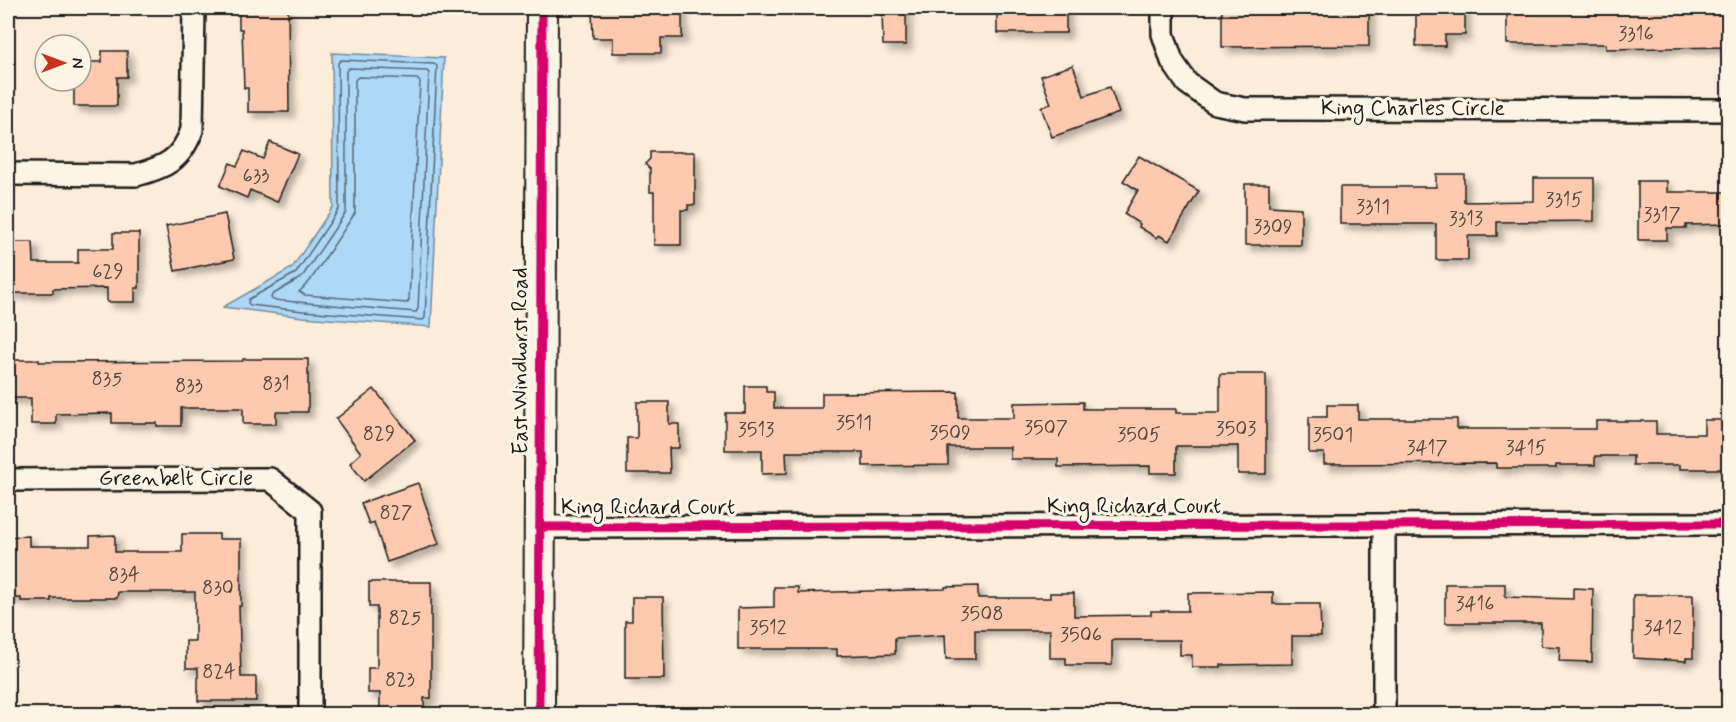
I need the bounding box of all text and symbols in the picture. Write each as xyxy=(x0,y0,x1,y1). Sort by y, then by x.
house number: 3316 xyxy=(1618,21,1654,48)
north arrow xyxy=(33,33,93,93)
text: N xyxy=(66,58,87,68)
street label: King Charles Circle xyxy=(1321,95,1505,126)
house number: 633 xyxy=(243,163,269,190)
house number: 3315 xyxy=(1545,187,1583,214)
house number: 3311 xyxy=(1356,194,1390,221)
house number: 3317 xyxy=(1643,202,1681,229)
house number: 3313 xyxy=(1449,206,1483,233)
house number: 3309 xyxy=(1253,214,1293,241)
house number: 629 xyxy=(92,259,124,286)
street label: East Windhorst Road xyxy=(507,267,535,455)
house number: 835 xyxy=(92,366,122,393)
house number: 831 xyxy=(262,371,290,398)
house number: 833 xyxy=(175,373,203,400)
house number: 3511 xyxy=(836,410,872,437)
house number: 3507 xyxy=(1024,415,1068,442)
house number: 3503 xyxy=(1216,416,1256,443)
house number: 3513 xyxy=(738,417,774,444)
house number: 3509 xyxy=(929,420,971,447)
house number: 829 xyxy=(363,421,395,448)
house number: 3505 xyxy=(1117,422,1161,449)
house number: 3501 xyxy=(1313,422,1353,449)
house number: 3417 xyxy=(1406,435,1448,462)
house number: 3415 xyxy=(1506,435,1546,462)
street label: Greenbelt Circle xyxy=(99,465,253,493)
street label: King Richard Court xyxy=(1047,493,1221,524)
street label: King Richard Court xyxy=(561,494,735,525)
house number: 827 xyxy=(380,500,413,527)
house number: 834 xyxy=(108,562,140,589)
house number: 830 xyxy=(202,575,234,602)
house number: 3416 xyxy=(1455,591,1495,618)
house number: 3508 xyxy=(961,601,1004,628)
house number: 825 xyxy=(389,605,421,632)
house number: 3512 xyxy=(749,615,787,642)
house number: 3412 xyxy=(1644,615,1683,642)
house number: 3506 xyxy=(1060,622,1102,649)
house number: 824 xyxy=(202,659,236,686)
house number: 823 xyxy=(385,667,415,694)

